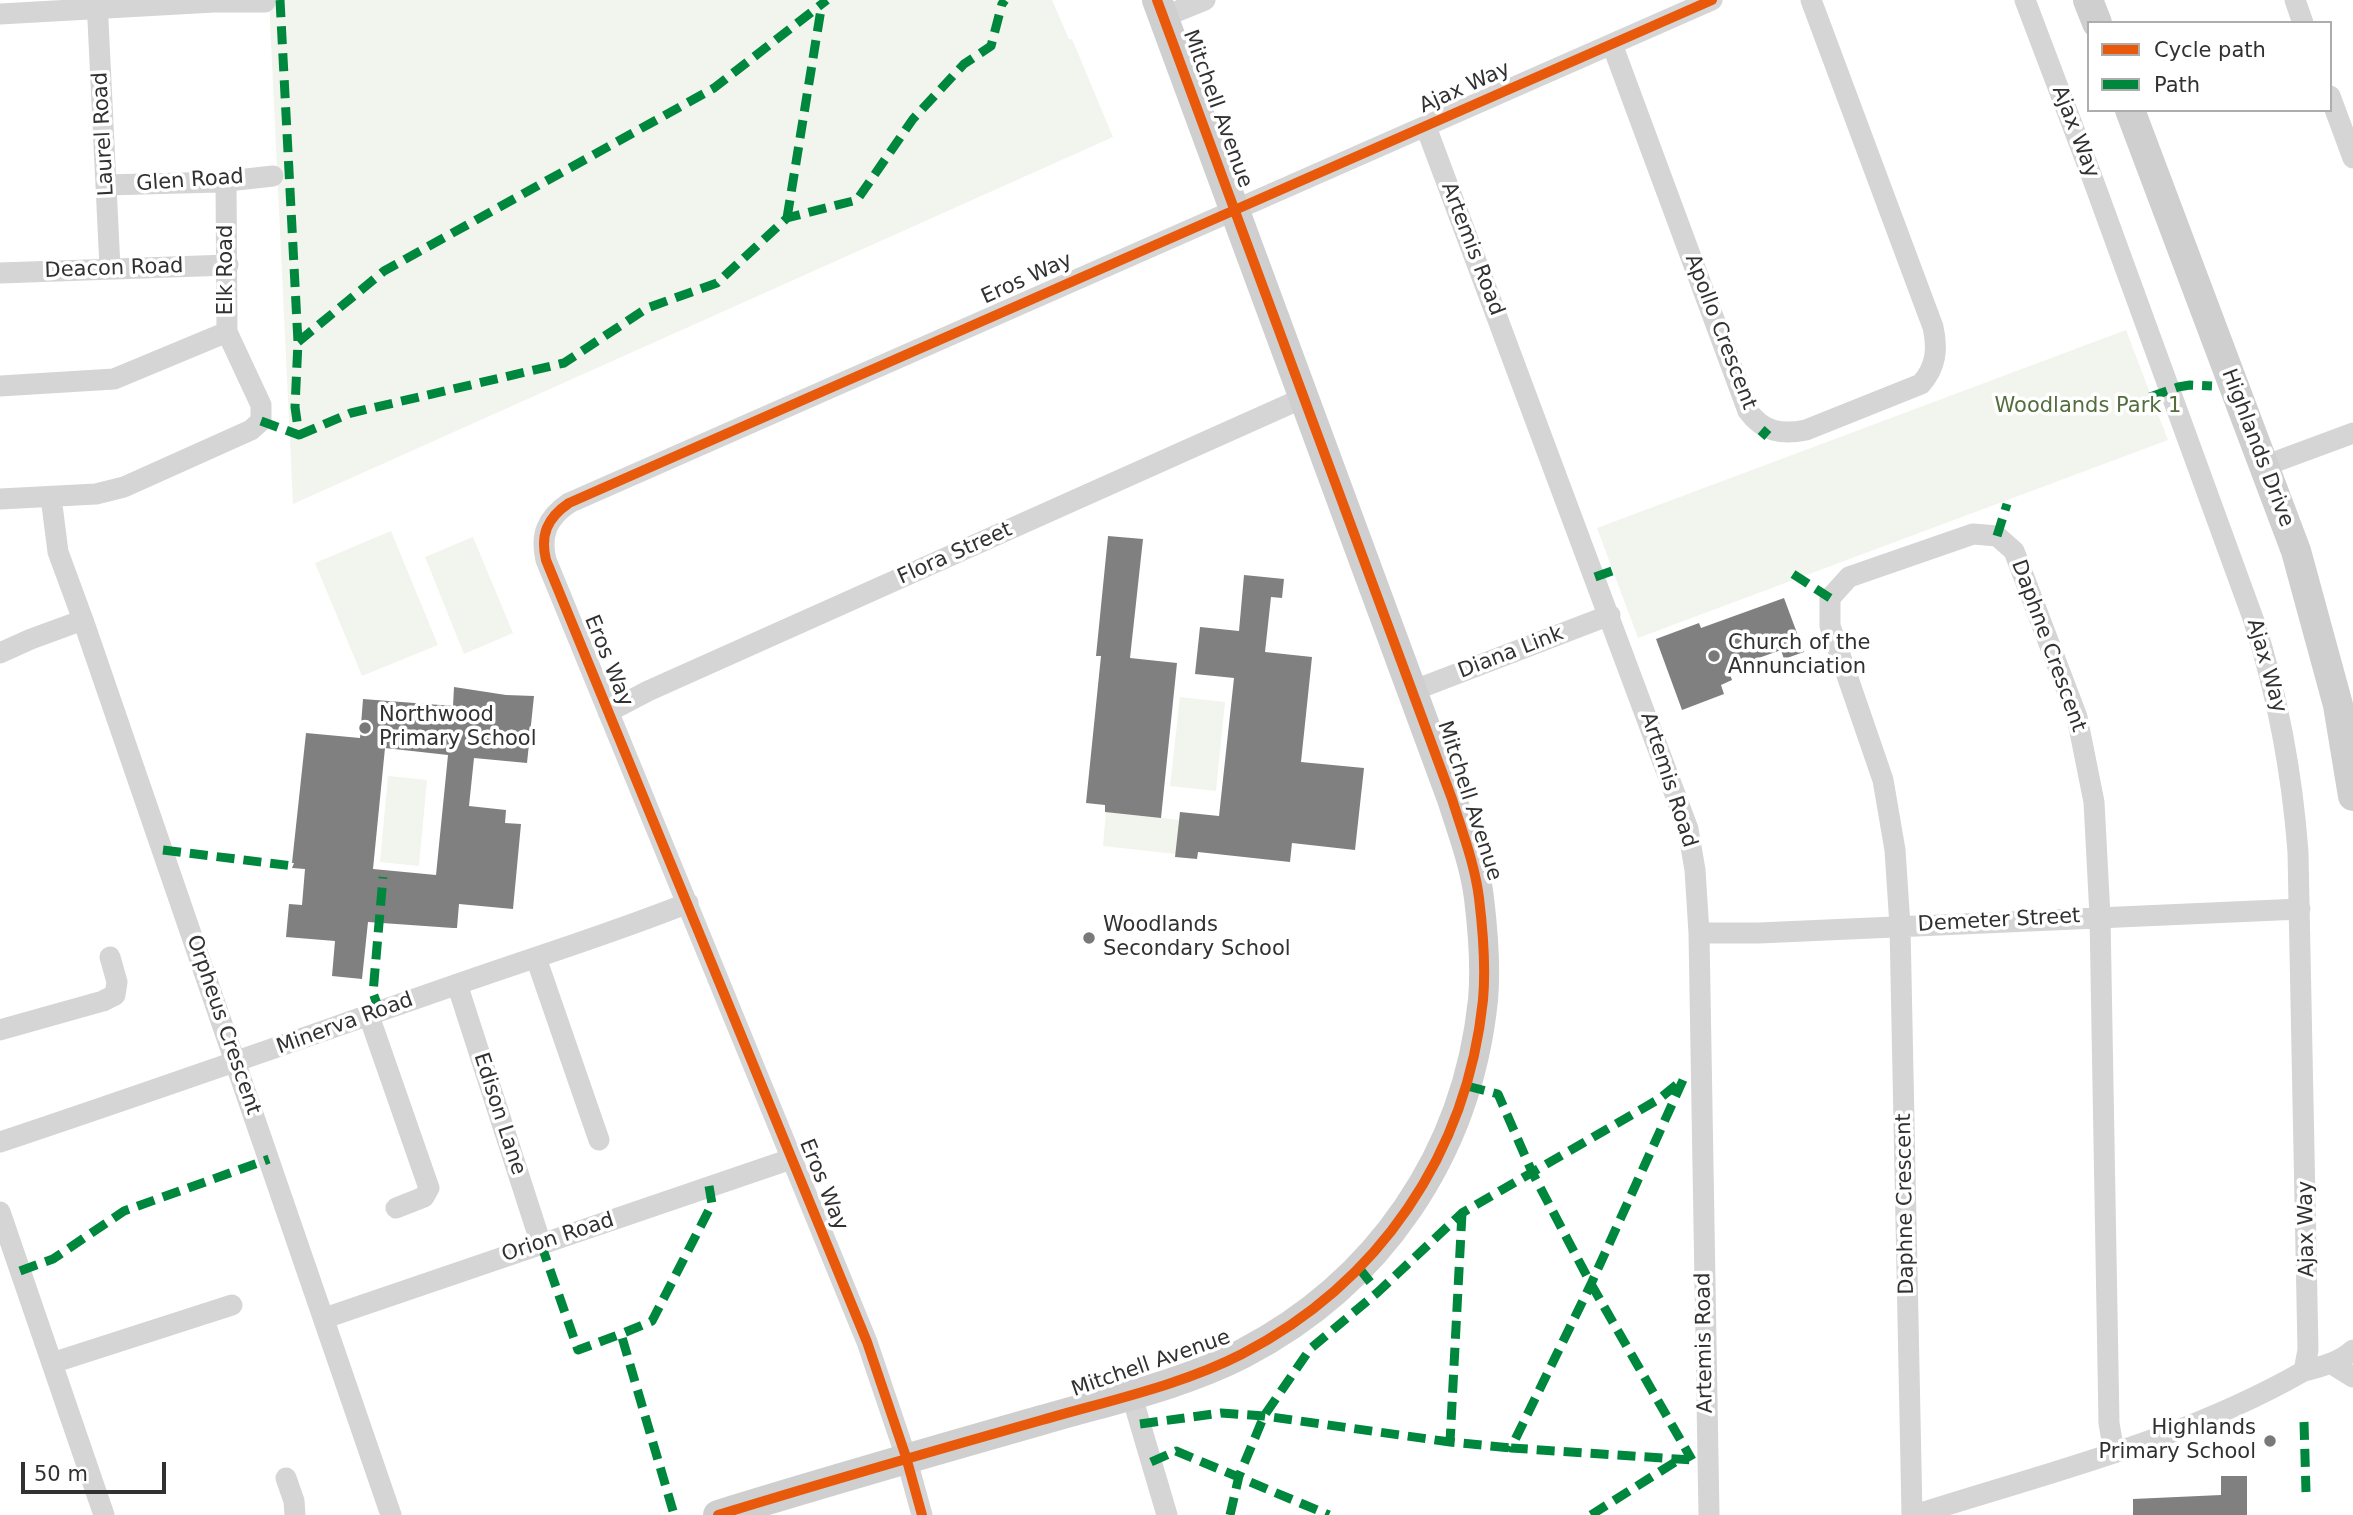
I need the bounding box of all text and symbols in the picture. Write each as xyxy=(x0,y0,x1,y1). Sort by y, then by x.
legend xyxy=(2087,21,2332,112)
street label: Mitchell Avenue xyxy=(1177,27,1257,191)
text: Cycle path xyxy=(2154,38,2266,62)
street label: Ajax Way xyxy=(1416,57,1514,119)
street label: Laurel Road xyxy=(88,71,120,197)
text: Path xyxy=(2154,73,2200,97)
street label: Ajax Way xyxy=(2046,82,2104,182)
street label: Glen Road xyxy=(135,165,245,197)
street label: Artemis Road xyxy=(1435,179,1509,319)
street label: Elk Road xyxy=(214,225,240,315)
street label: Eros Way xyxy=(978,248,1076,310)
street label: Apollo Crescent xyxy=(1679,251,1761,413)
street label: Deacon Road xyxy=(44,254,184,284)
street label: Highlands Drive xyxy=(2215,365,2299,531)
park label: Woodlands Park 1 xyxy=(1995,394,2181,420)
street label: Flora Street xyxy=(894,518,1016,590)
street label: Daphne Crescent xyxy=(2005,557,2091,735)
street label: Eros Way xyxy=(578,611,638,711)
street label: Ajax Way xyxy=(2241,616,2291,716)
street label: Diana Link xyxy=(1455,621,1567,685)
place label: Church of the Annunciation xyxy=(1728,631,1870,681)
marker: Church of the Annunciation xyxy=(1706,648,1722,664)
place label: Northwood Primary School xyxy=(379,703,537,753)
street label: Artemis Road xyxy=(1634,709,1702,851)
street label: Mitchell Avenue xyxy=(1431,718,1507,884)
marker: Northwood Primary School xyxy=(357,720,373,736)
street label: Demeter Street xyxy=(1917,904,2081,938)
place label: Woodlands Secondary School xyxy=(1103,913,1291,963)
marker: Woodlands Secondary School xyxy=(1081,930,1097,946)
street label: Orpheus Crescent xyxy=(180,932,266,1118)
street label: Minerva Road xyxy=(273,988,417,1060)
street label: Edison Lane xyxy=(467,1050,531,1178)
street label: Daphne Crescent xyxy=(1892,1113,1920,1295)
street label: Eros Way xyxy=(793,1135,853,1235)
street label: Ajax Way xyxy=(2294,1180,2320,1278)
street label: Orion Road xyxy=(499,1208,617,1268)
street label: Artemis Road xyxy=(1691,1272,1719,1414)
street label: Mitchell Avenue xyxy=(1068,1325,1234,1403)
place label: Highlands Primary School xyxy=(2098,1416,2256,1466)
marker: Highlands Primary School xyxy=(2262,1433,2278,1449)
scale bar xyxy=(24,1448,170,1492)
text: 50 m xyxy=(34,1462,88,1486)

